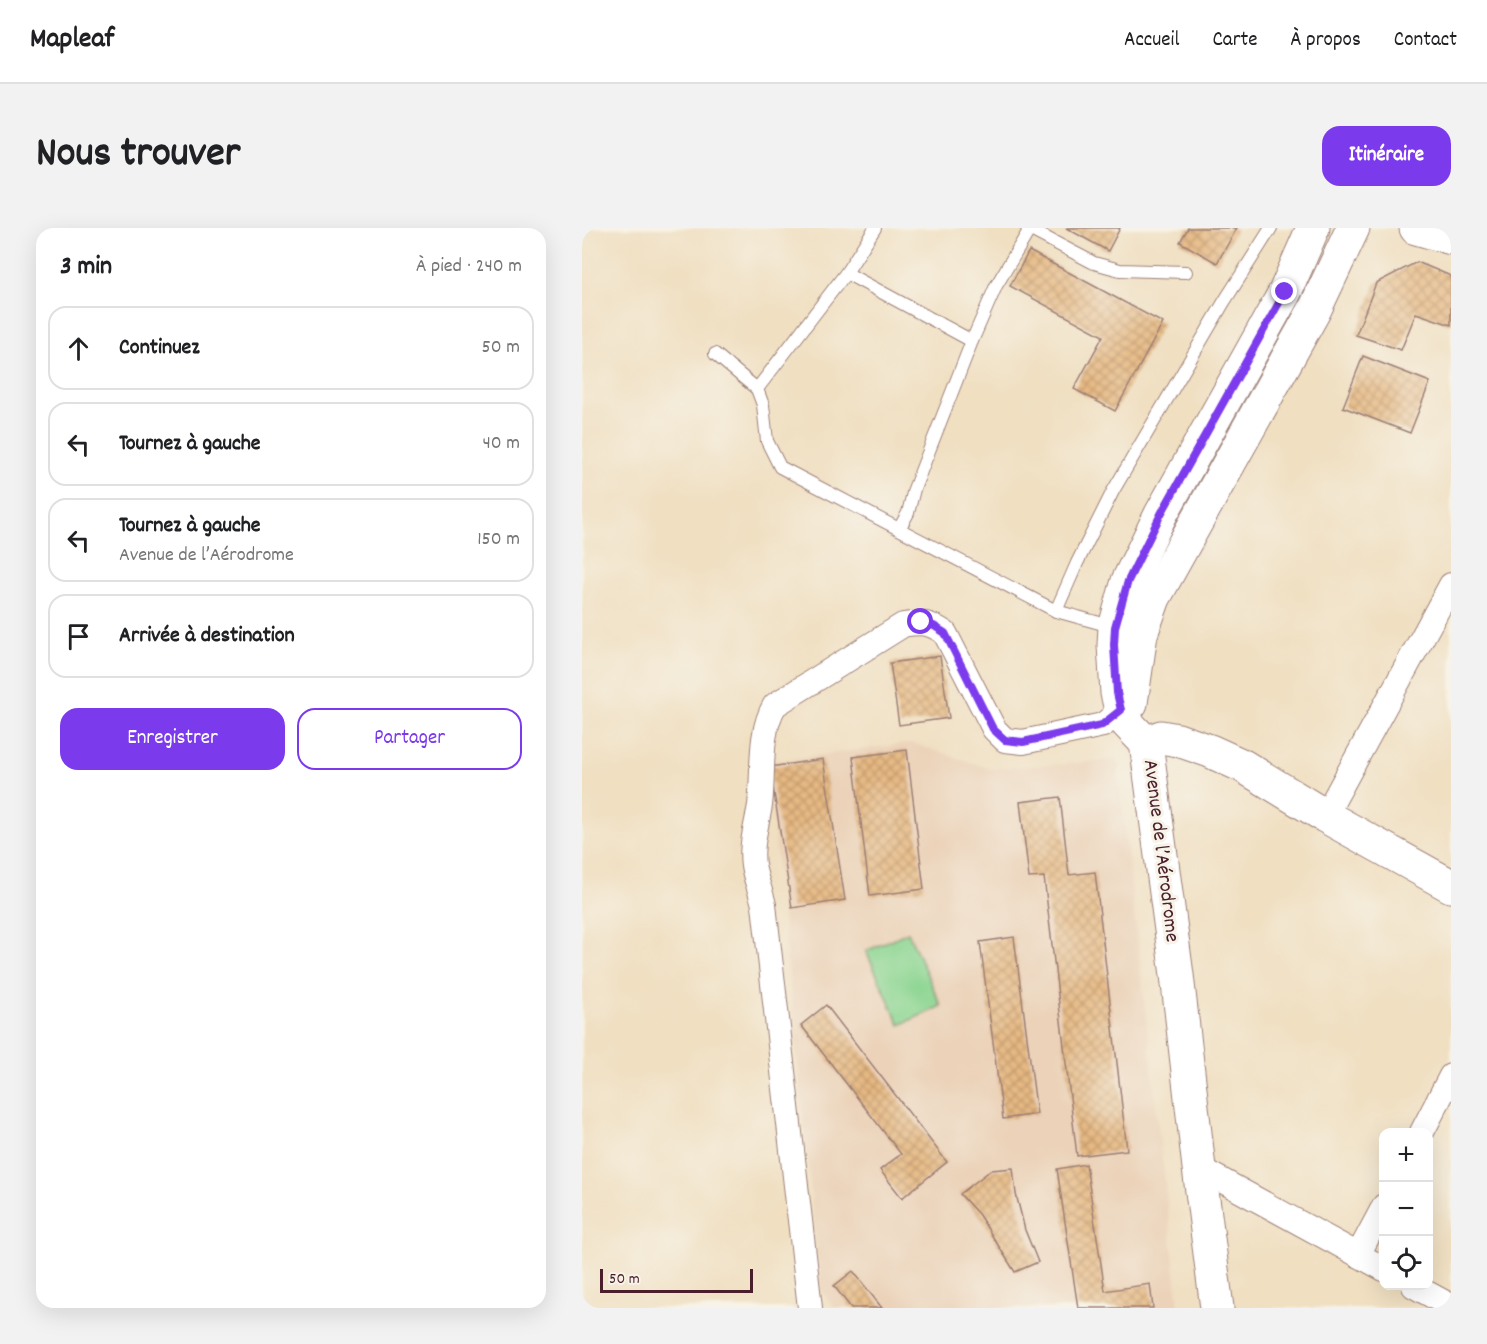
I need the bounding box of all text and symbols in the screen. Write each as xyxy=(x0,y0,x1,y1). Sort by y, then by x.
text: Mapleaf xyxy=(30,21,114,61)
text: Accueil xyxy=(1124,26,1179,56)
text: Carte xyxy=(1212,26,1257,56)
text: À propos xyxy=(1290,26,1361,56)
text: Contact xyxy=(1394,26,1457,56)
text: Nous trouver xyxy=(36,126,240,186)
button: Itinéraire xyxy=(1322,126,1451,186)
text: 3 min xyxy=(60,249,112,286)
text: À pied · 240 m xyxy=(416,253,522,281)
route end xyxy=(1271,278,1297,304)
icon: ahead xyxy=(62,332,95,365)
text: Continuez xyxy=(119,333,200,364)
text: 50 m xyxy=(482,334,520,362)
icon: left xyxy=(62,428,95,461)
text: Tournez à gauche xyxy=(119,429,261,460)
text: 40 m xyxy=(482,430,520,458)
text: Tournez à gauche xyxy=(119,511,261,542)
icon: left xyxy=(62,524,95,557)
text: 150 m xyxy=(477,526,520,554)
text: Avenue de l’Aérodrome xyxy=(119,542,294,570)
route start xyxy=(907,608,933,634)
icon: arrive xyxy=(62,620,95,653)
text: Arrivée à destination xyxy=(119,621,295,652)
button: Enregistrer xyxy=(60,708,285,770)
button: Partager xyxy=(297,708,522,770)
street label: Avenue de l’Aérodrome xyxy=(1134,758,1186,944)
map controls xyxy=(1379,1128,1433,1290)
button: + xyxy=(1379,1128,1433,1182)
button: − xyxy=(1379,1182,1433,1236)
button: locate xyxy=(1379,1236,1433,1290)
scale bar xyxy=(600,1266,753,1294)
text: 50 m xyxy=(609,1268,640,1291)

